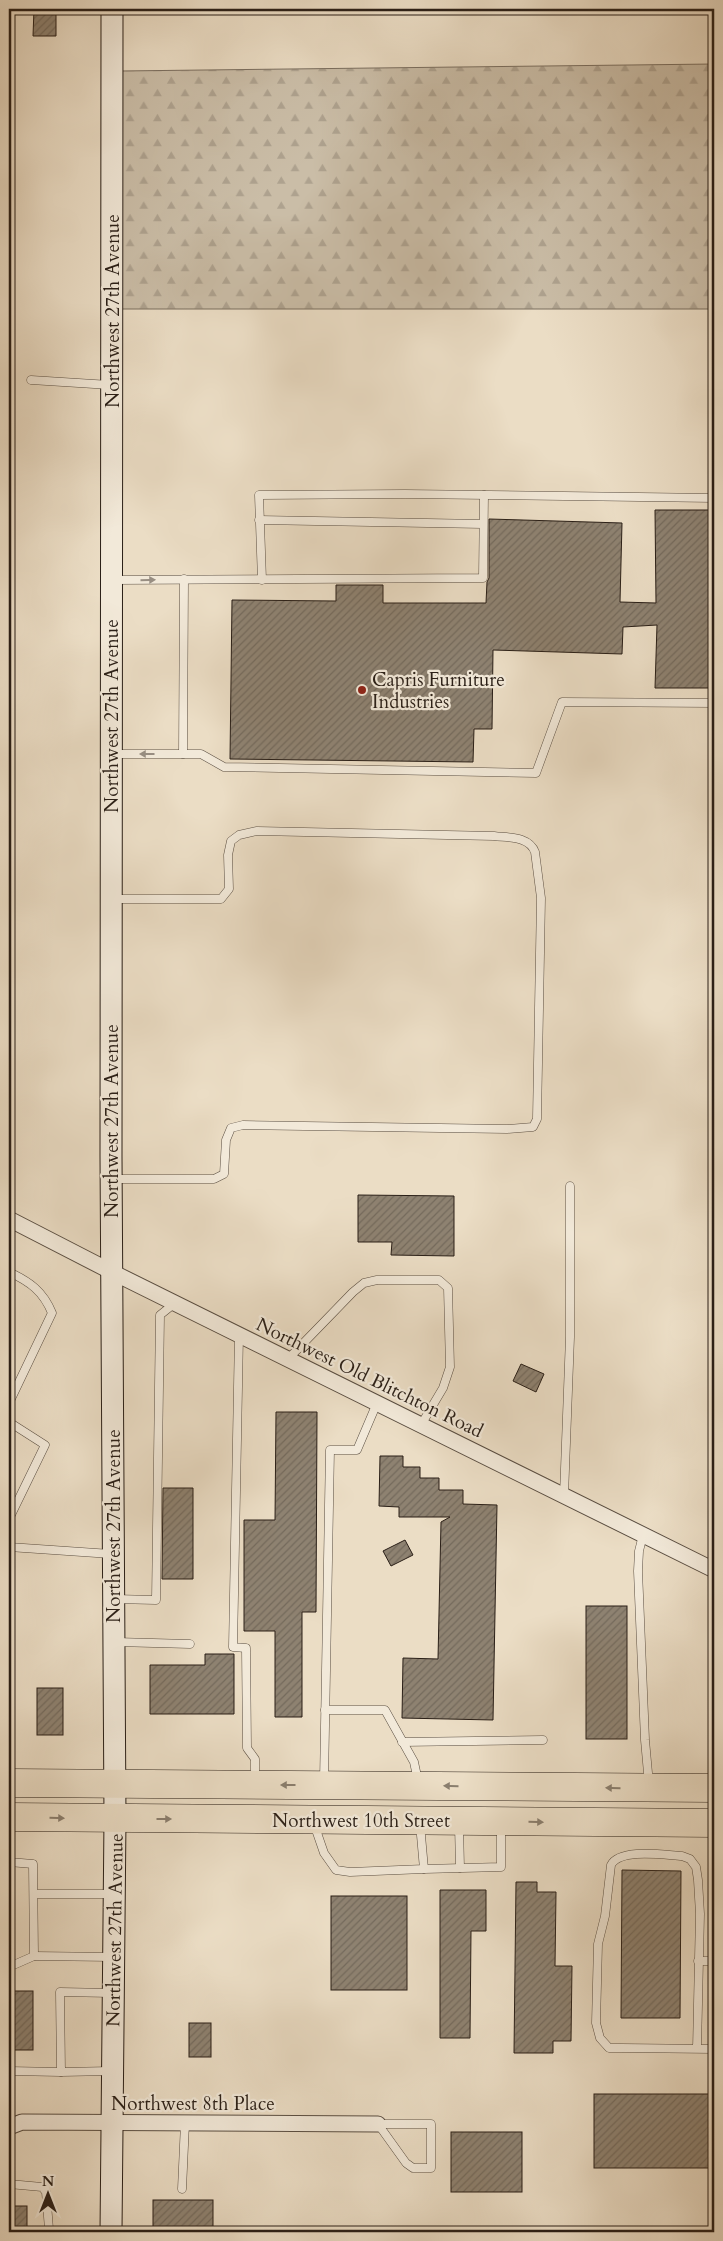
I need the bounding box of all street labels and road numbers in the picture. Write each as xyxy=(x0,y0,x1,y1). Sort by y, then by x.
street label: Northwest 27th Avenue xyxy=(100,214,126,408)
street label: Northwest 27th Avenue xyxy=(99,619,125,813)
street label: Northwest 27th Avenue xyxy=(99,1024,125,1218)
street label: Northwest Old Blitchton Road xyxy=(252,1311,487,1444)
street label: Northwest 27th Avenue xyxy=(101,1429,127,1623)
street label: Northwest 10th Street xyxy=(272,1808,450,1834)
street label: Northwest 27th Avenue xyxy=(100,1833,130,2027)
street label: Northwest 8th Place xyxy=(111,2091,275,2117)

